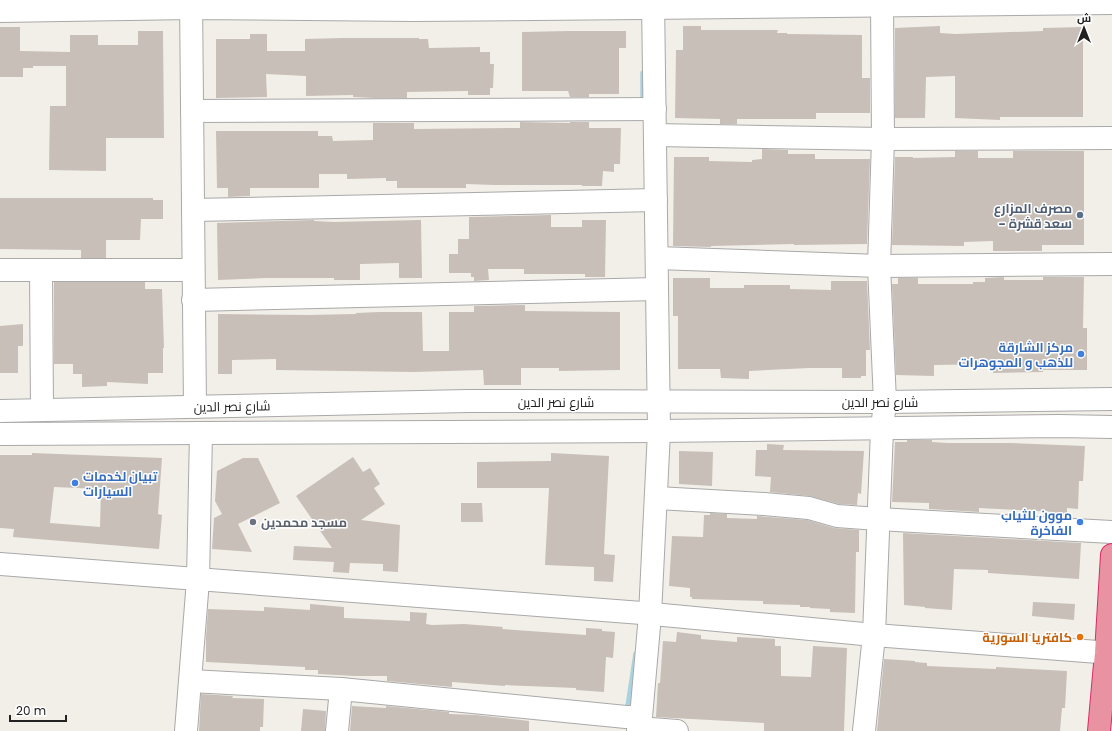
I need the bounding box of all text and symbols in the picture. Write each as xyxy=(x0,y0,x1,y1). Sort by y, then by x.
north arrow xyxy=(1064,8,1104,48)
text: ش xyxy=(1077,10,1091,26)
place label: مصرف المزارع - سعد قشرة xyxy=(994,199,1072,233)
marker: مصرف المزارع - سعد قشرة xyxy=(1075,210,1085,220)
place label: مركز الشارقة للذهب و المجوهرات xyxy=(959,338,1073,372)
marker: مركز الشارقة للذهب و المجوهرات xyxy=(1076,349,1086,359)
street label: شارع نصر الدين xyxy=(518,393,594,412)
street label: شارع نصر الدين xyxy=(842,393,918,412)
street label: شارع نصر الدين xyxy=(193,396,271,417)
place label: تبيان لخدمات السيارات xyxy=(83,467,157,501)
marker: تبيان لخدمات السيارات xyxy=(70,478,80,488)
place label: موون للثياب الفاخرة xyxy=(1001,506,1072,540)
place label: مسجد محمدين xyxy=(261,513,347,532)
marker: مسجد محمدين xyxy=(248,517,258,527)
marker: موون للثياب الفاخرة xyxy=(1075,517,1085,527)
place label: كافتريا السورية xyxy=(982,628,1072,647)
marker: كافتريا السورية xyxy=(1075,632,1085,642)
scale bar xyxy=(10,697,66,723)
text: 20 m xyxy=(16,702,46,719)

